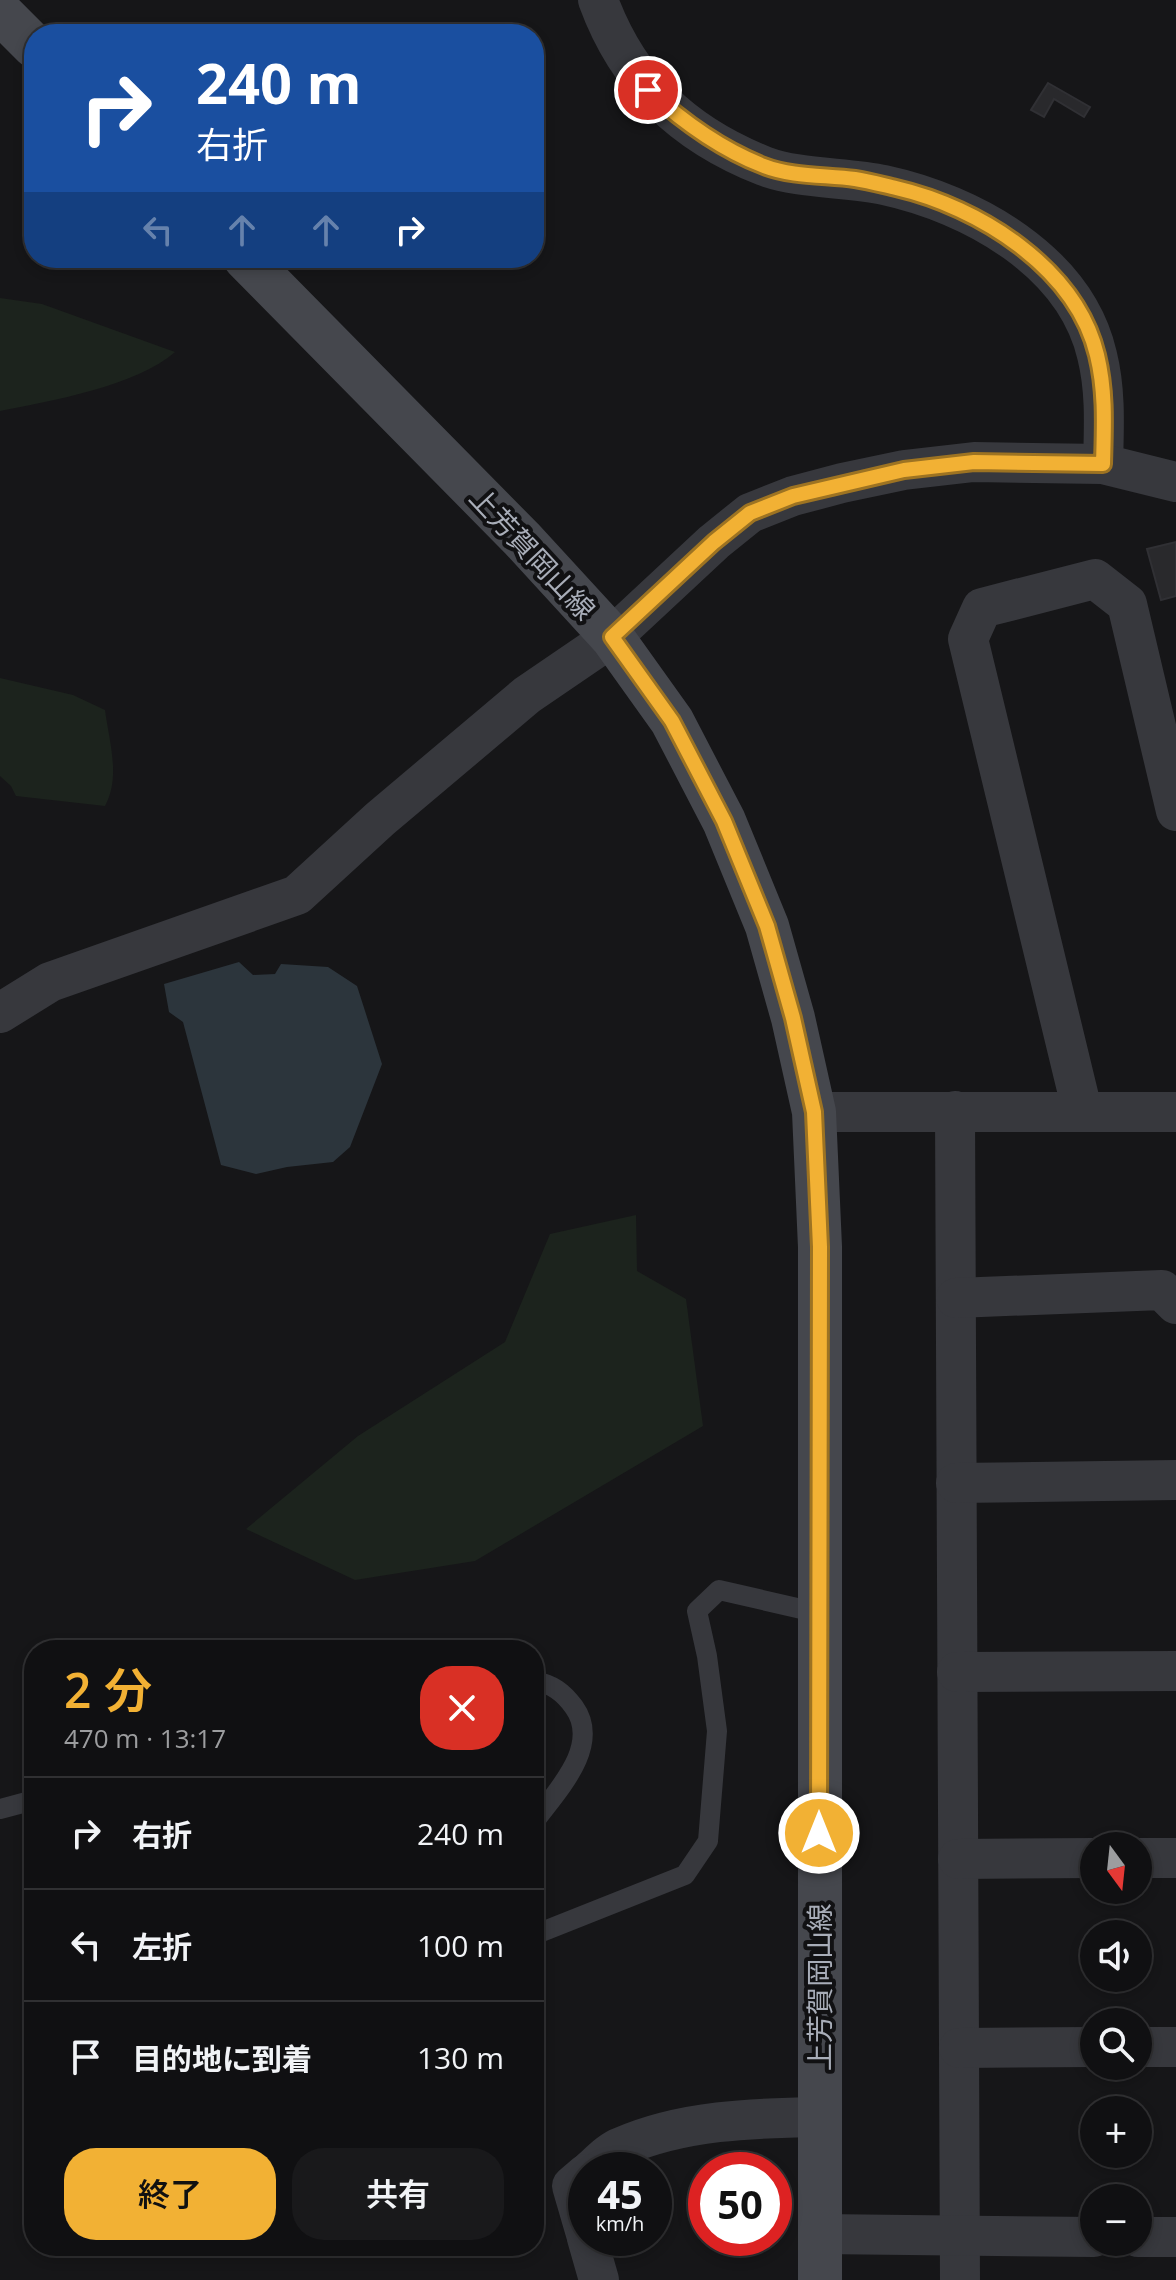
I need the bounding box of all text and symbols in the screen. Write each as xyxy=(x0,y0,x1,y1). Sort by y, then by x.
text: 240 m xyxy=(196,44,362,120)
icon: right xyxy=(64,56,168,160)
pin xyxy=(614,56,682,124)
icon: arrive xyxy=(626,68,670,112)
text: 右折 xyxy=(196,120,268,169)
icon: left xyxy=(136,208,180,252)
icon: ahead xyxy=(220,208,264,252)
icon: ahead xyxy=(304,208,348,252)
icon: right xyxy=(388,208,432,252)
street label: 上芳賀岡山線 xyxy=(462,479,604,627)
text: 2 分 xyxy=(64,1657,152,1722)
button: close xyxy=(420,1666,504,1750)
text: 470 m · 13:17 xyxy=(64,1720,226,1756)
position arrow xyxy=(777,1791,861,1875)
icon: right xyxy=(64,1811,108,1855)
text: 240 m xyxy=(417,1813,504,1854)
text: 右折 xyxy=(132,1814,192,1855)
north arrow xyxy=(1080,1832,1152,1904)
map controls xyxy=(1080,1832,1152,2256)
street label: 上芳賀岡山線 xyxy=(800,1903,838,2071)
button: sound xyxy=(1080,1920,1152,1992)
icon: left xyxy=(64,1923,108,1967)
text: 100 m xyxy=(417,1925,504,1966)
text: 左折 xyxy=(132,1926,192,1967)
button: search xyxy=(1080,2008,1152,2080)
icon: arrive xyxy=(64,2035,108,2079)
text: 130 m xyxy=(417,2037,504,2078)
text: 目的地に到着 xyxy=(132,2038,312,2079)
button: + xyxy=(1080,2096,1152,2168)
button: 終了 xyxy=(64,2148,276,2240)
button: 共有 xyxy=(292,2148,504,2240)
speed limit sign: 50 xyxy=(688,2152,792,2256)
text: 45 xyxy=(597,2166,643,2221)
button: − xyxy=(1080,2184,1152,2256)
text: km/h xyxy=(596,2210,644,2237)

